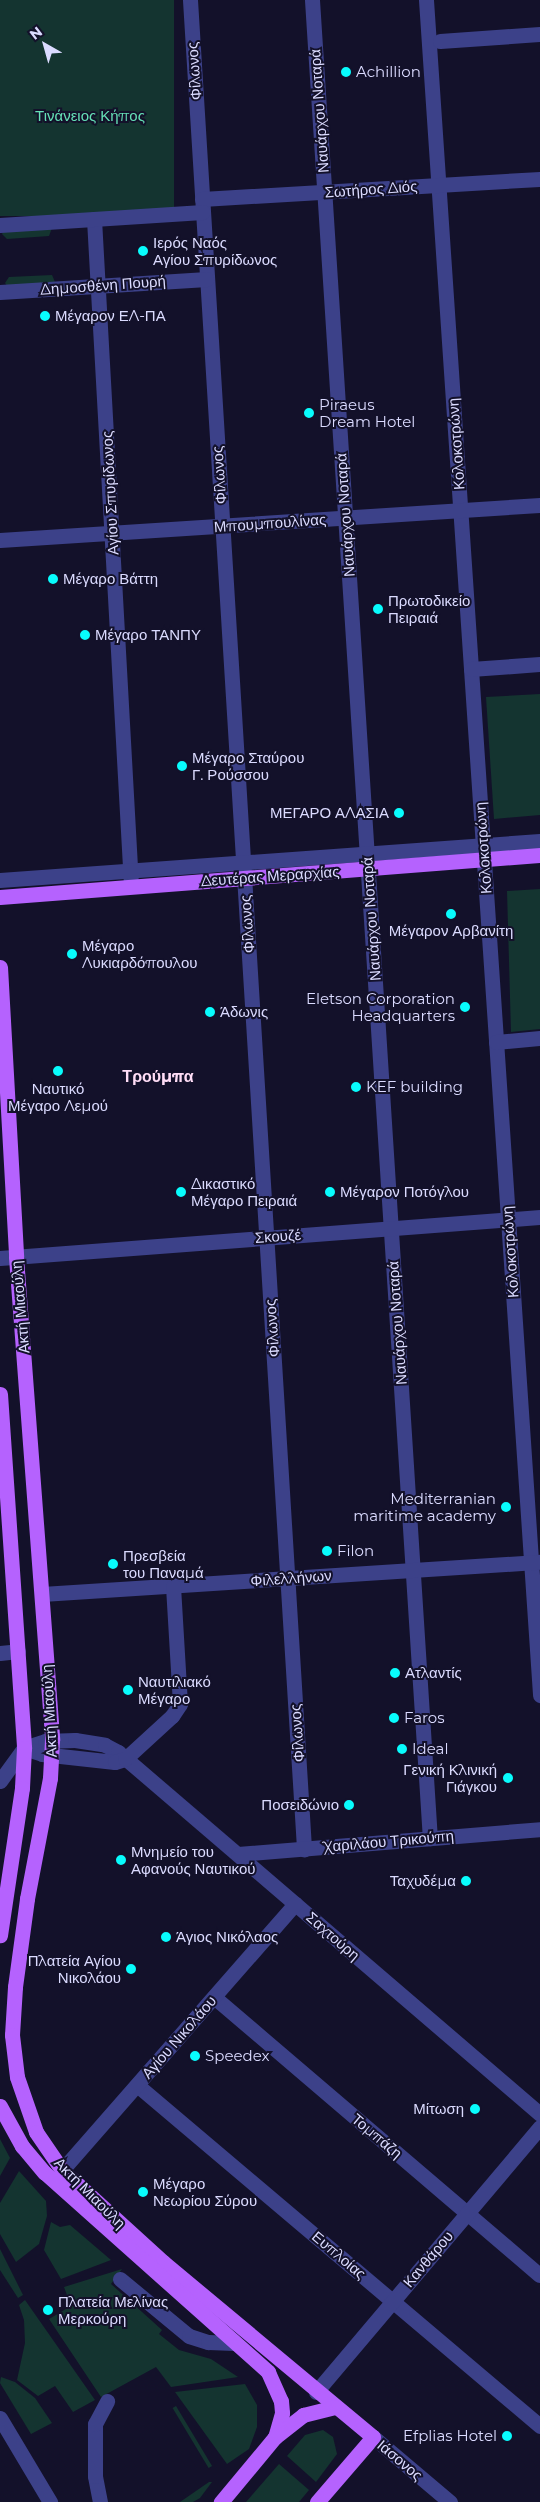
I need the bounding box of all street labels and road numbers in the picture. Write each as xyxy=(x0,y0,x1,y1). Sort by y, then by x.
street label: Φίλωνος xyxy=(183,41,205,101)
street label: Ναυάρχου Νοταρά xyxy=(306,49,332,173)
street label: Σωτήρος Διός xyxy=(324,177,418,201)
street label: Δημοσθένη Πουρή xyxy=(40,272,166,298)
street label: Κολοκοτρώνη xyxy=(444,397,468,491)
street label: Αγίου Σπυρίδωνος xyxy=(98,430,122,556)
street label: Φίλωνος xyxy=(208,445,230,505)
street label: Ναυάρχου Νοταρά xyxy=(332,453,358,577)
street label: Μπουμπουλίνας xyxy=(213,510,327,536)
street label: Κολοκοτρώνη xyxy=(471,801,495,895)
street label: Ναυάρχου Νοταρά xyxy=(358,857,384,981)
street label: Δευτέρας Μεραρχίας xyxy=(200,862,340,890)
street label: Φίλωνος xyxy=(236,894,258,954)
street label: Κολοκοτρώνη xyxy=(498,1205,522,1299)
street label: Σκουζέ xyxy=(254,1225,302,1247)
street label: Ακτή Μιαούλη xyxy=(7,1260,33,1354)
street label: Ναυάρχου Νοταρά xyxy=(384,1261,410,1385)
street label: Φίλωνος xyxy=(261,1298,283,1358)
street label: Φιλελλήνων xyxy=(250,1566,332,1590)
street label: Ακτή Μιαούλη xyxy=(38,1664,60,1758)
street label: Φίλωνος xyxy=(286,1703,308,1763)
street label: Χαριλάου Τρικούπη xyxy=(323,1826,455,1856)
street label: Σαχτούρη xyxy=(303,1908,363,1964)
street label: Αγίου Νικολάου xyxy=(138,1992,220,2082)
street label: Τομπάζη xyxy=(348,2110,406,2162)
street label: Ακτή Μιαούλη xyxy=(51,2154,129,2232)
street label: Ευπλοίας xyxy=(308,2227,370,2283)
street label: Κανθάρου xyxy=(399,2227,457,2291)
street label: Ιάσονος xyxy=(374,2436,426,2484)

